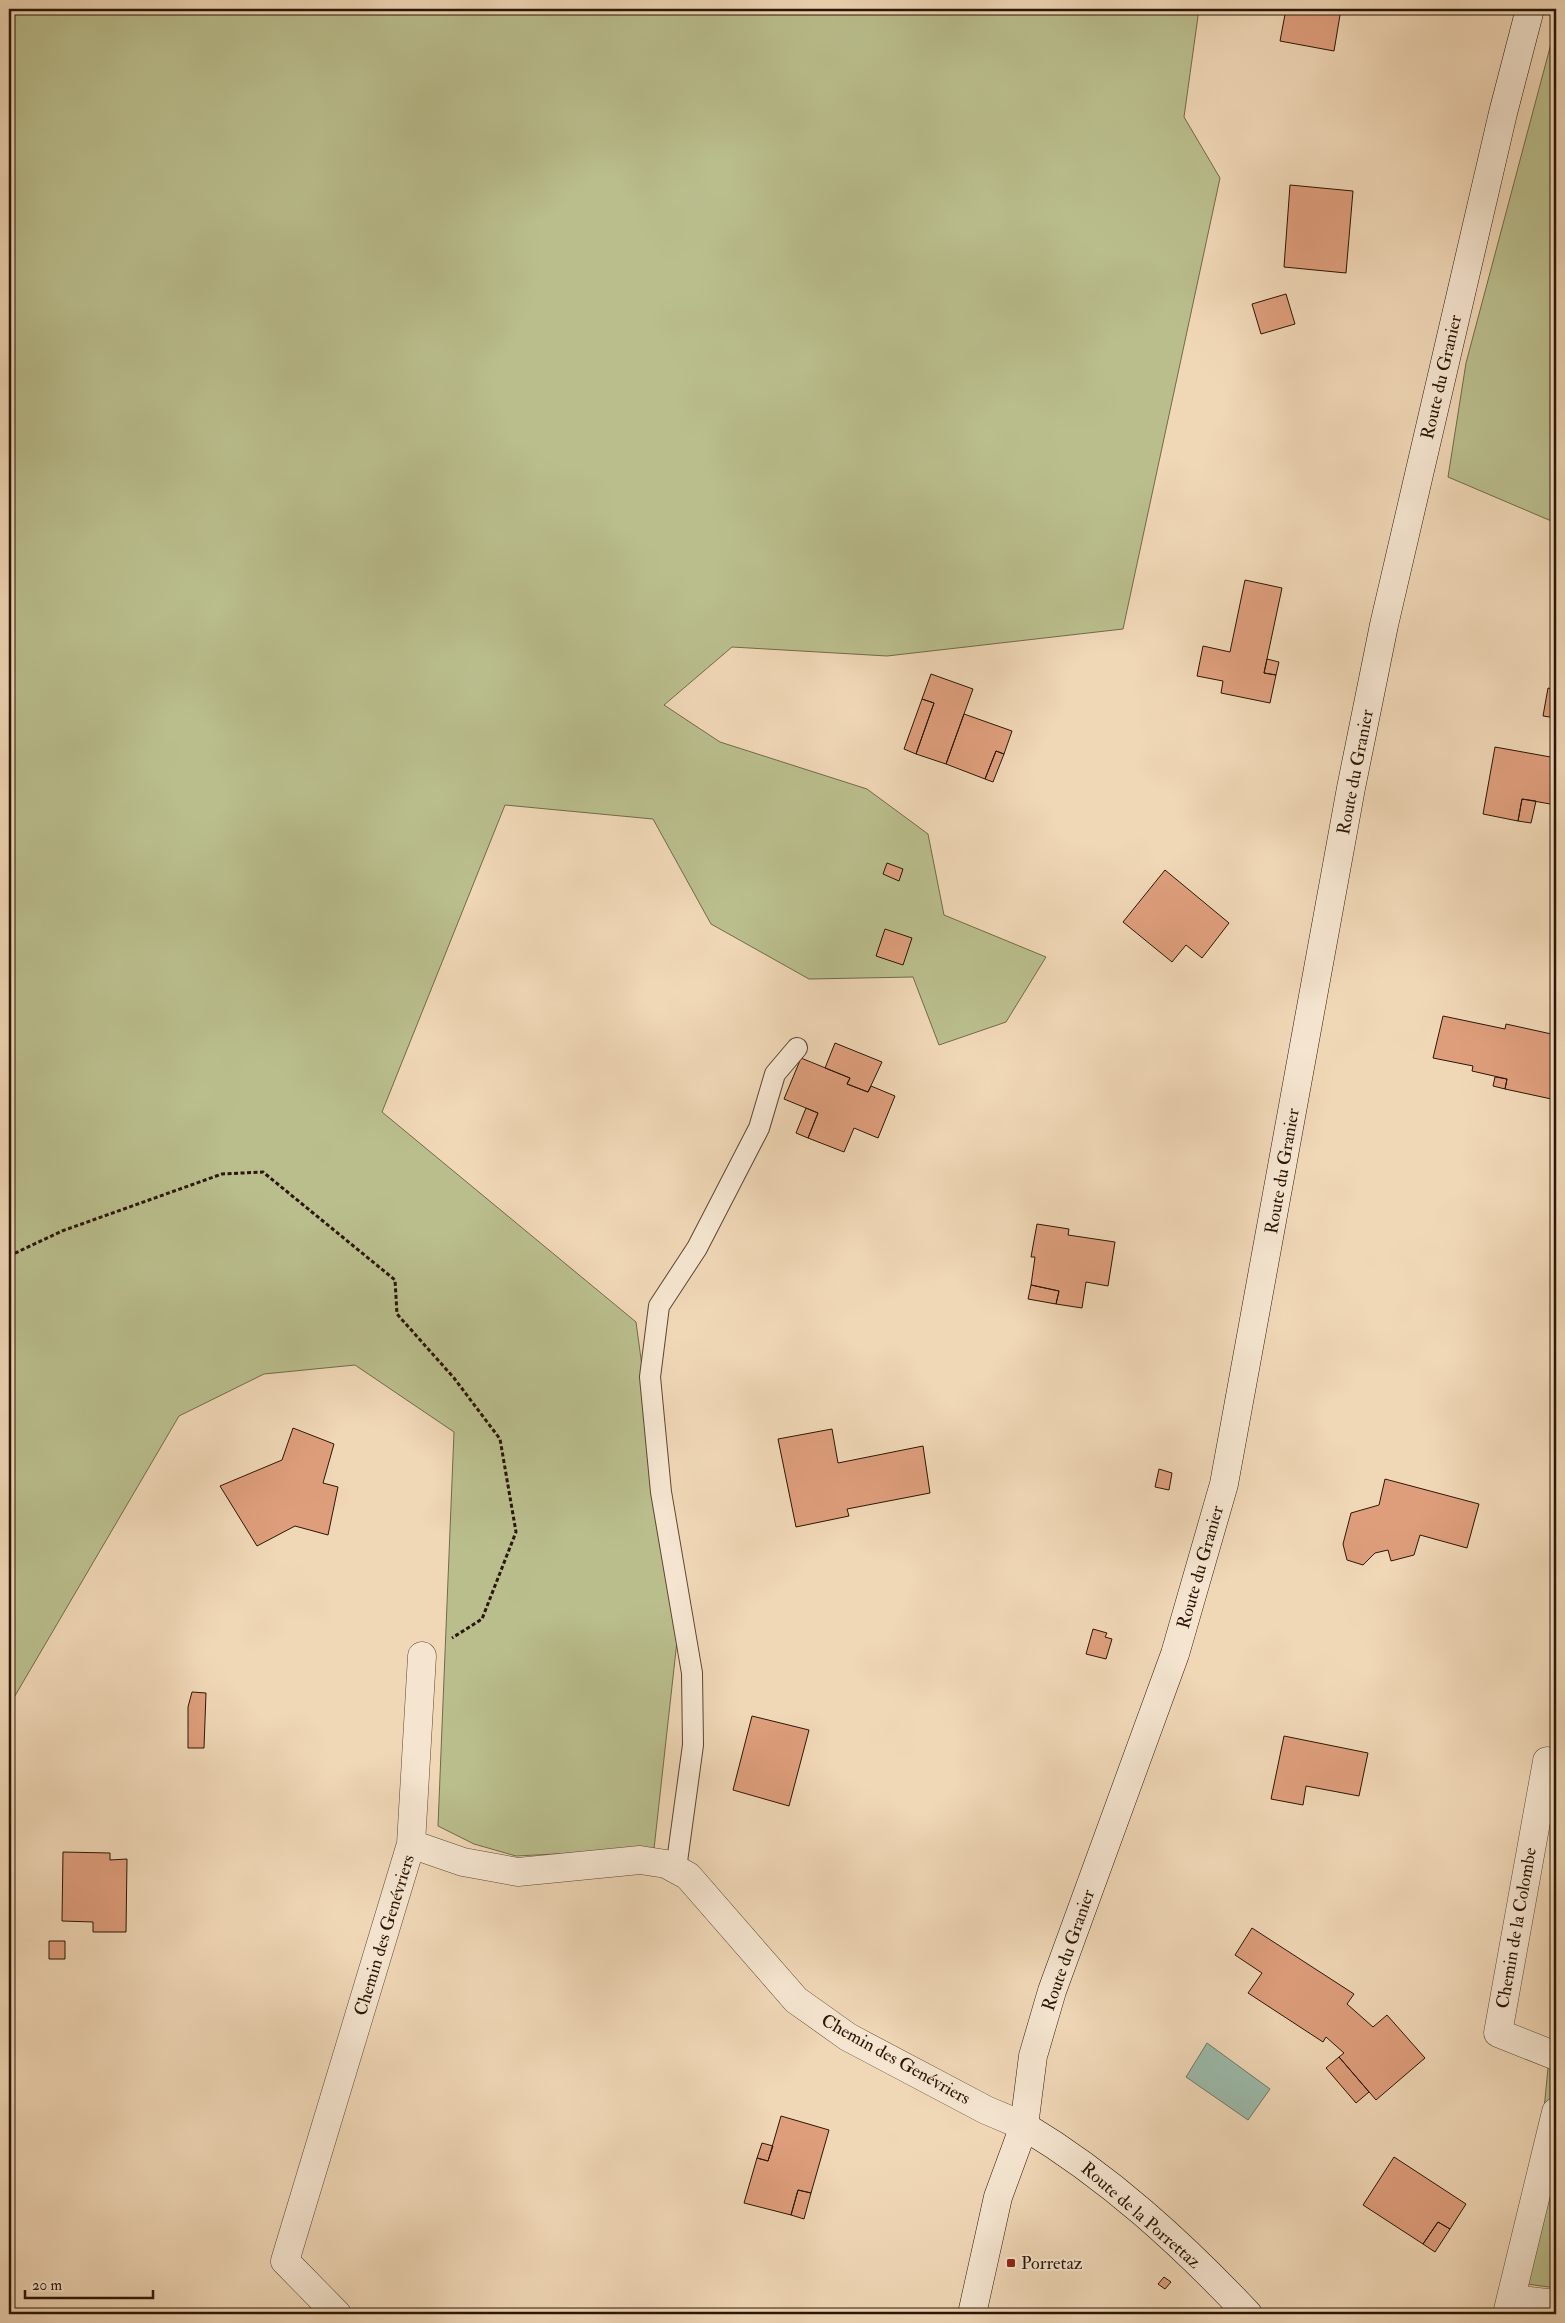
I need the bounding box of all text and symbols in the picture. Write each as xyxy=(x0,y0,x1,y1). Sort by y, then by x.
street label: Route du Granier xyxy=(1416,312,1467,442)
street label: Route du Granier xyxy=(1332,707,1379,837)
street label: Route du Granier xyxy=(1260,1106,1305,1236)
street label: Route du Granier xyxy=(1172,1503,1229,1631)
street label: Chemin de la Colombe xyxy=(1491,1845,1542,2010)
street label: Chemin des Genévriers xyxy=(349,1852,420,2019)
street label: Route du Granier xyxy=(1037,1886,1100,2014)
street label: Chemin des Genévriers xyxy=(817,2009,975,2110)
street label: Route de la Porrettaz xyxy=(1076,2157,1205,2274)
place label: Porretaz xyxy=(1021,2252,1083,2275)
marker: Porretaz xyxy=(1005,2257,1017,2269)
scale bar xyxy=(25,2268,152,2300)
text: 20 m xyxy=(32,2276,62,2295)

